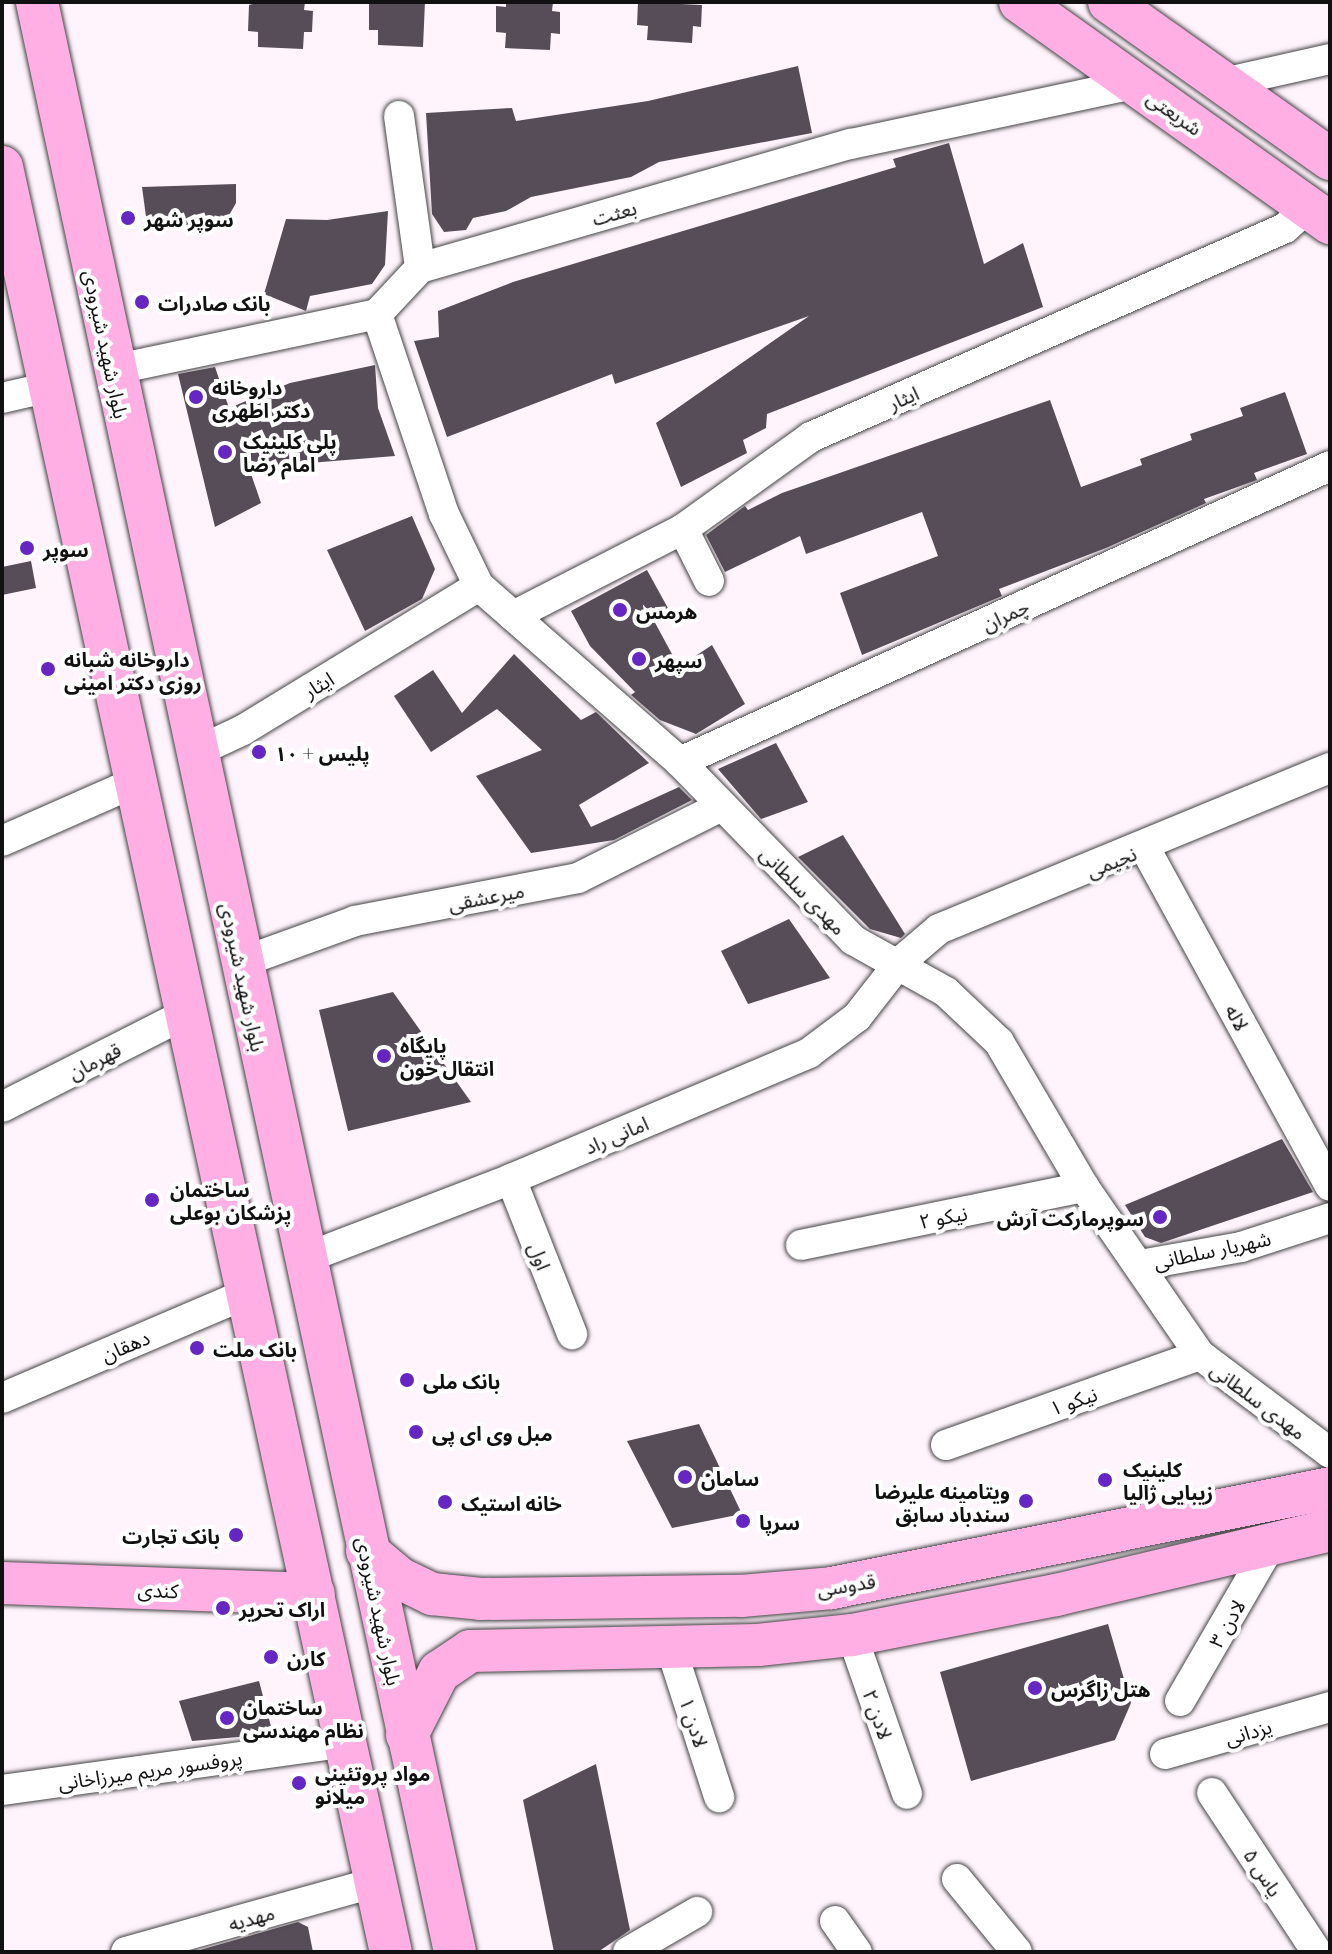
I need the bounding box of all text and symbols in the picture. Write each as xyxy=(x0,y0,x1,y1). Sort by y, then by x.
street label: شریعتی xyxy=(1143,85,1207,139)
street label: بعثت xyxy=(589,194,639,230)
place label: سوپر شهر xyxy=(144,206,234,230)
marker: سوپر شهر xyxy=(119,209,137,227)
street label: بلوار شهید شیرودی xyxy=(80,267,134,421)
place label: بانک صادرات xyxy=(158,290,271,314)
marker: بانک صادرات xyxy=(133,293,151,311)
place label: داروخانه دکتر اطهری xyxy=(212,374,310,421)
street label: ایثار xyxy=(884,380,922,414)
marker: داروخانه دکتر اطهری xyxy=(187,388,205,406)
place label: پلی کلینیک امام رضا xyxy=(243,428,337,475)
marker: پلی کلینیک امام رضا xyxy=(214,441,236,463)
place label: سوپر xyxy=(43,536,89,560)
marker: سوپر xyxy=(18,539,36,557)
street label: چمران xyxy=(978,593,1032,635)
place label: هرمس xyxy=(636,598,697,622)
marker: هرمس xyxy=(611,601,629,619)
place label: داروخانه شبانه روزی دکتر امینی xyxy=(64,646,202,693)
place label: سپهر xyxy=(655,647,703,671)
marker: سپهر xyxy=(630,650,648,668)
marker: داروخانه شبانه روزی دکتر امینی xyxy=(39,660,57,678)
street label: ایثار xyxy=(298,666,338,702)
place label: پلیس + ۱۰ xyxy=(275,740,370,764)
marker: پلیس + ۱۰ xyxy=(250,743,268,761)
street label: نجیمی xyxy=(1082,840,1140,882)
street label: مهدی سلطانی xyxy=(756,841,852,939)
street label: میرعشقی xyxy=(446,877,526,915)
street label: بلوار شهید شیرودی xyxy=(217,900,271,1054)
street label: لاله xyxy=(1221,1000,1255,1034)
place label: پایگاه انتقال خون xyxy=(400,1032,494,1079)
street label: قهرمان xyxy=(64,1037,124,1083)
marker: پایگاه انتقال خون xyxy=(375,1047,393,1065)
street label: امانی راد xyxy=(580,1110,652,1158)
place label: ساختمان پزشکان بوعلی xyxy=(170,1176,291,1223)
marker: ساختمان پزشکان بوعلی xyxy=(141,1189,163,1211)
street label: نیکو ۲ xyxy=(917,1200,969,1232)
place label: سوپرمارکت آرش xyxy=(997,1205,1144,1229)
marker: سوپرمارکت آرش xyxy=(1151,1208,1169,1226)
street label: شهریار سلطانی xyxy=(1151,1225,1273,1273)
street label: اول xyxy=(525,1239,557,1273)
street label: دهقان xyxy=(97,1324,153,1366)
place label: بانک ملت xyxy=(213,1336,297,1360)
marker: بانک ملت xyxy=(188,1339,206,1357)
street label: مهدی سلطانی xyxy=(1207,1356,1311,1444)
place label: بانک ملی xyxy=(423,1368,500,1392)
marker: بانک ملی xyxy=(398,1371,416,1389)
street label: نیکو ۱ xyxy=(1046,1381,1100,1419)
place label: مبل وی ای پی xyxy=(432,1420,553,1444)
marker: مبل وی ای پی xyxy=(407,1423,425,1441)
place label: کلینیک زیبایی ژالیا xyxy=(1123,1456,1213,1503)
place label: سامان xyxy=(701,1465,759,1489)
marker: سامان xyxy=(676,1468,694,1486)
marker: کلینیک زیبایی ژالیا xyxy=(1094,1469,1116,1491)
place label: ویتامینه علیرضا سندباد سابق xyxy=(875,1478,1010,1525)
place label: خانه استیک xyxy=(461,1490,562,1514)
marker: ویتامینه علیرضا سندباد سابق xyxy=(1017,1492,1035,1510)
marker: خانه استیک xyxy=(436,1493,454,1511)
place label: سرپا xyxy=(759,1509,800,1533)
marker: سرپا xyxy=(734,1512,752,1530)
place label: بانک تجارت xyxy=(122,1523,220,1547)
marker: بانک تجارت xyxy=(227,1526,245,1544)
street label: بلوار شهید شیرودی xyxy=(353,1534,407,1688)
street label: قدوسی xyxy=(815,1568,877,1600)
street label: کندی xyxy=(137,1576,179,1602)
street label: لادن ۳ xyxy=(1203,1595,1249,1651)
place label: اراک تحریر xyxy=(239,1596,325,1620)
marker: اراک تحریر xyxy=(214,1599,232,1617)
place label: کارن xyxy=(287,1645,325,1669)
marker: کارن xyxy=(262,1648,280,1666)
place label: هتل زاگرس xyxy=(1051,1676,1150,1700)
marker: هتل زاگرس xyxy=(1026,1679,1044,1697)
street label: لادن ۲ xyxy=(859,1686,899,1742)
place label: ساختمان نظام مهندسی xyxy=(243,1694,364,1741)
street label: لادن ۱ xyxy=(676,1694,714,1750)
marker: ساختمان نظام مهندسی xyxy=(218,1709,236,1727)
street label: یزدانی xyxy=(1222,1713,1274,1749)
street label: پروفسور مریم میرزاخانی xyxy=(56,1744,244,1794)
place label: مواد پروتئینی میلانو xyxy=(315,1760,430,1807)
marker: مواد پروتئینی میلانو xyxy=(290,1774,308,1792)
street label: یاس ۵ xyxy=(1240,1843,1288,1901)
street label: مهدیه xyxy=(225,1899,277,1935)

